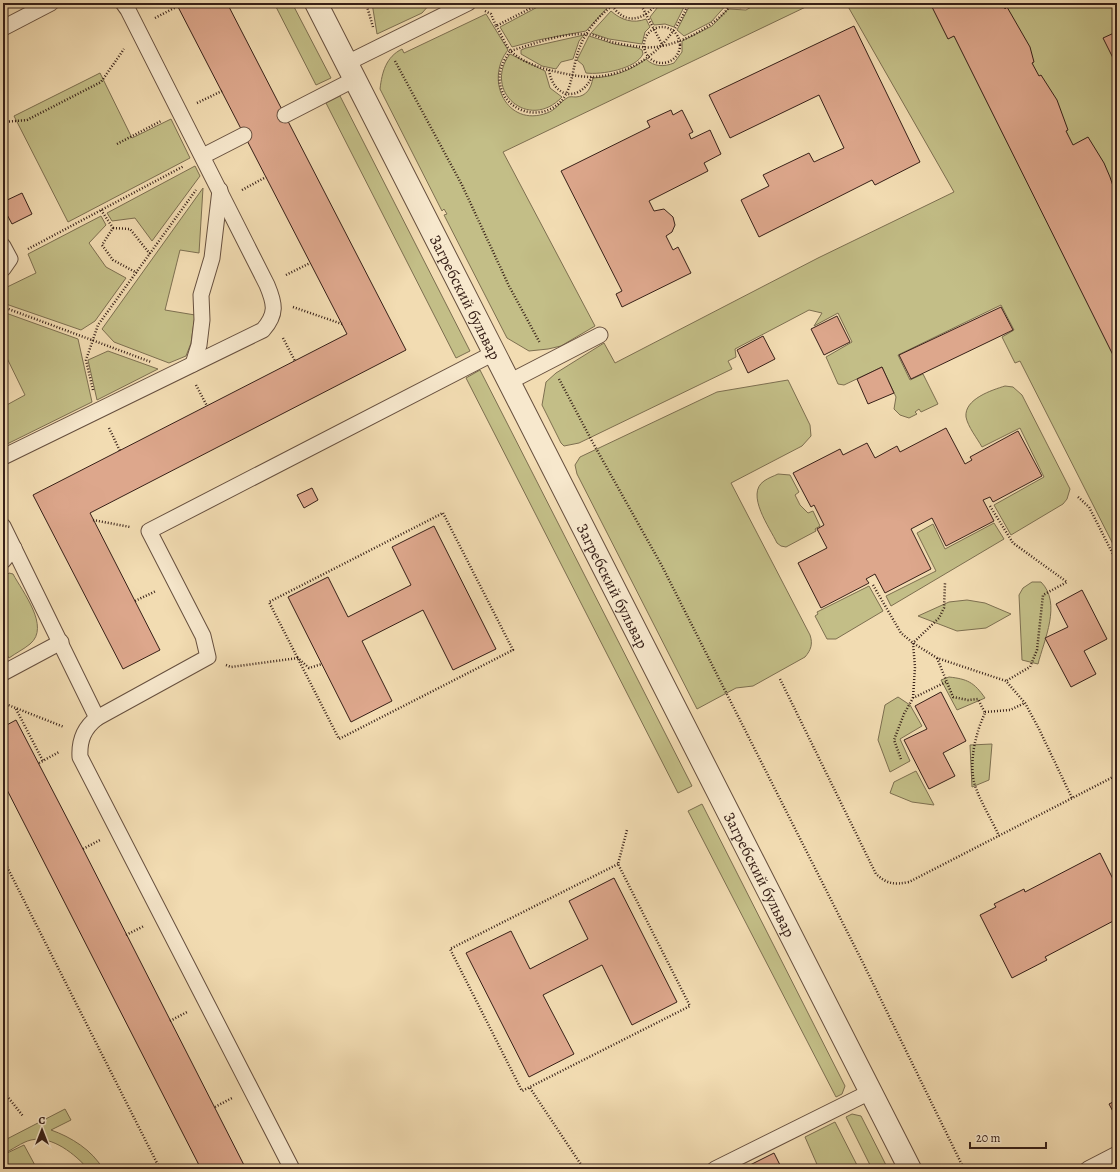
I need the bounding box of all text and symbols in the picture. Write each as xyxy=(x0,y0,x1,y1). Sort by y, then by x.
street label: Загребский бульвар xyxy=(424,231,506,364)
street label: Загребский бульвар xyxy=(571,520,653,653)
street label: Загребский бульвар xyxy=(718,809,800,941)
north arrow xyxy=(22,1110,62,1150)
text: С xyxy=(39,1113,46,1128)
scale bar xyxy=(970,1124,1046,1150)
text: 20 m xyxy=(976,1130,1000,1146)

